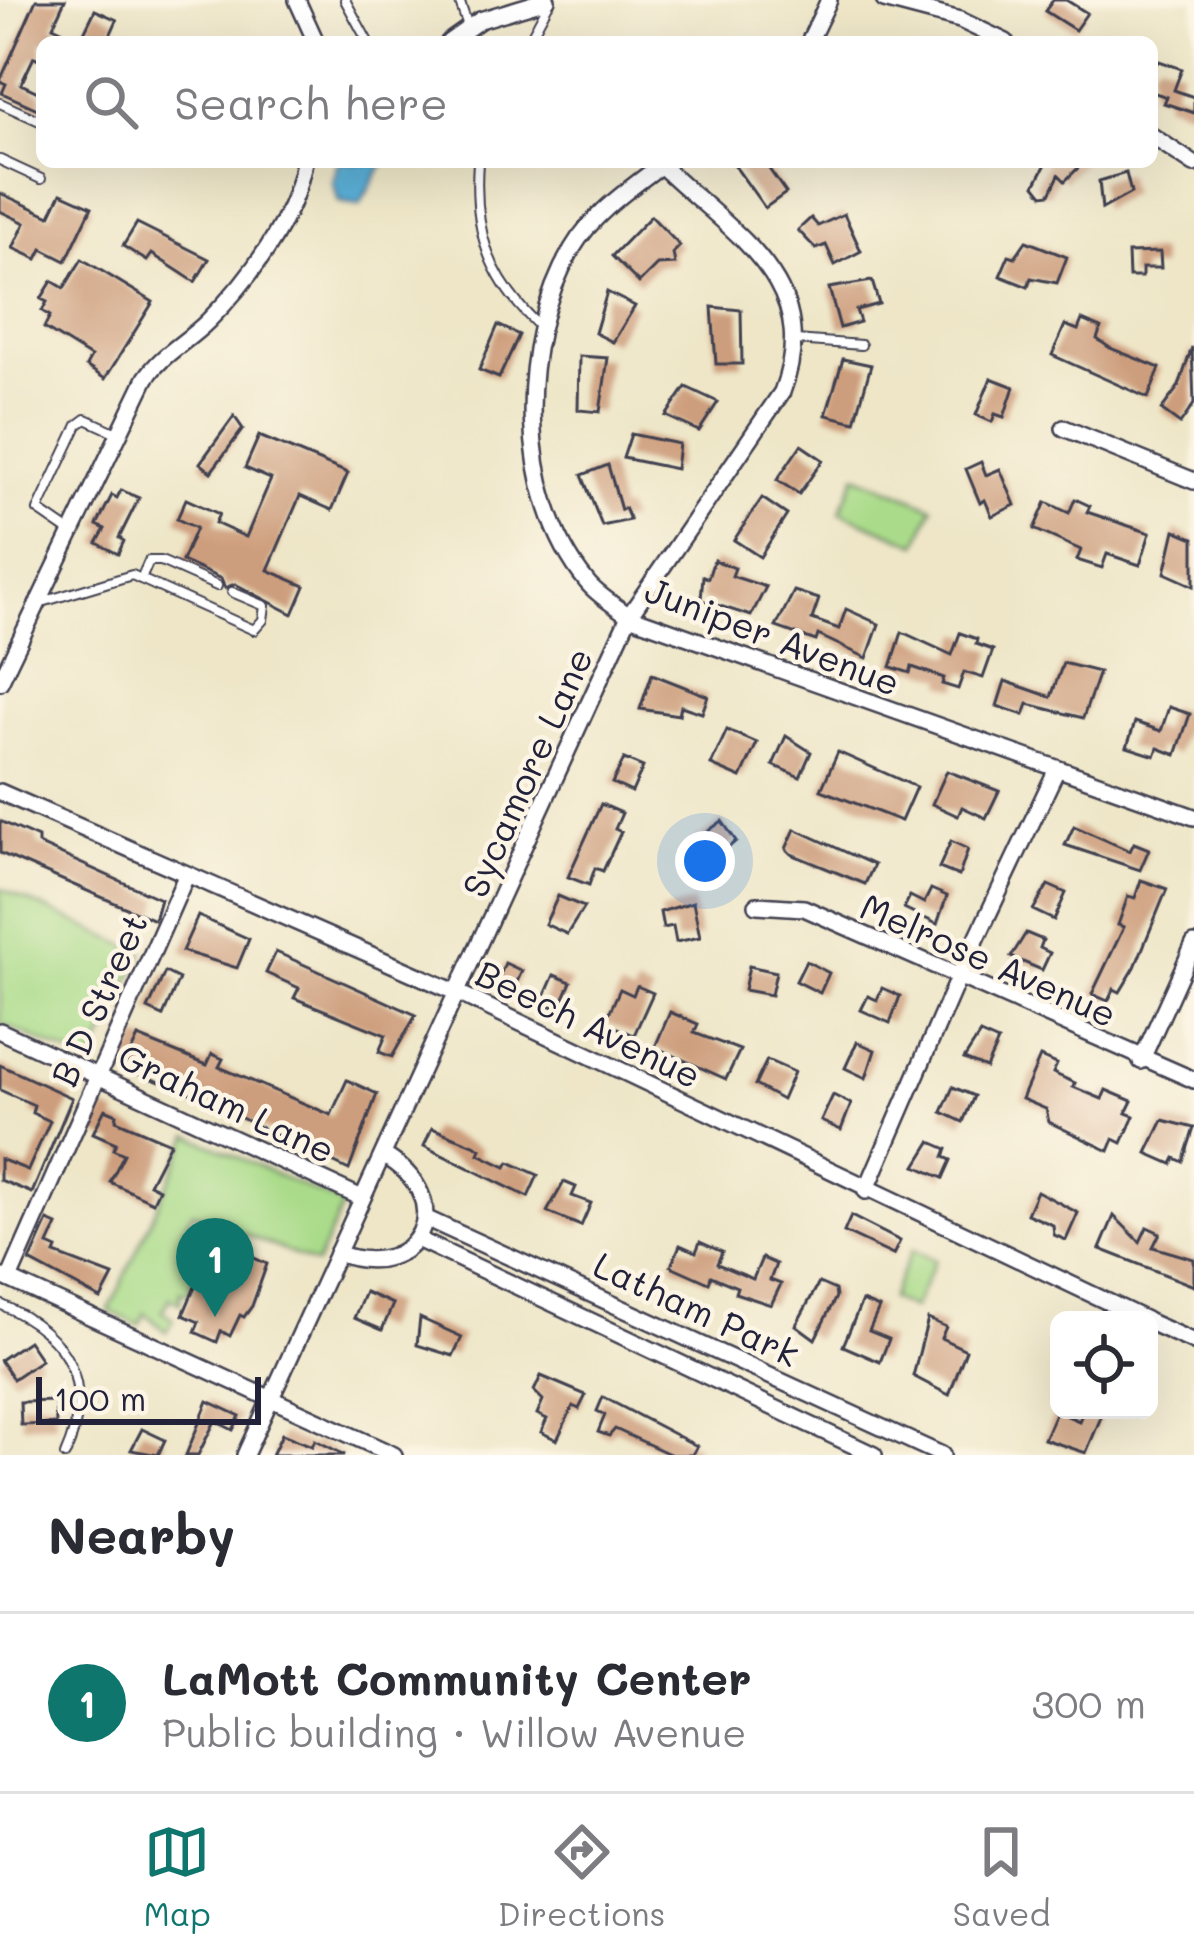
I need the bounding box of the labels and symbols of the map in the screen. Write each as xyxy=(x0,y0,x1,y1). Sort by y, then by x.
street label: Juniper Avenue xyxy=(639,565,907,705)
street label: Sycamore Lane xyxy=(450,640,603,904)
your location xyxy=(675,831,735,891)
street label: Melrose Avenue xyxy=(854,882,1124,1036)
street label: B D Street xyxy=(39,905,157,1093)
street label: Beech Avenue xyxy=(469,948,709,1098)
street label: Graham Lane xyxy=(111,1031,343,1173)
pin: 1 xyxy=(176,1218,254,1317)
street label: Latham Park xyxy=(587,1240,807,1376)
scale bar xyxy=(36,1371,261,1424)

